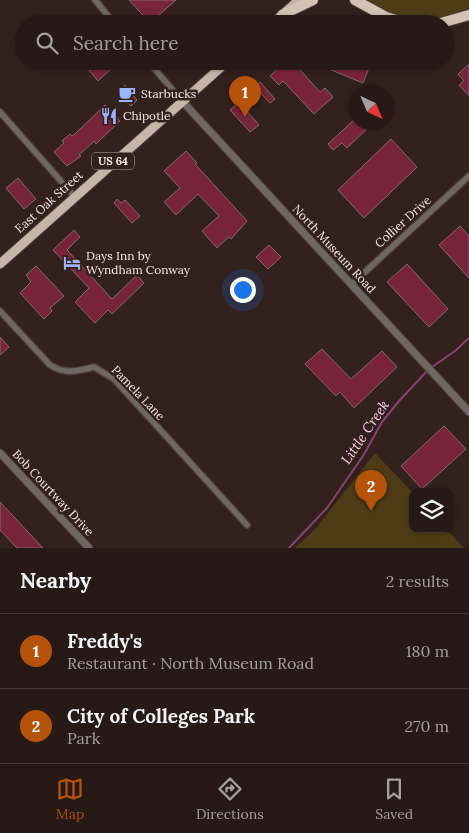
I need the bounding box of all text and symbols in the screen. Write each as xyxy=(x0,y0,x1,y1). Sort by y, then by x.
search box xyxy=(15,15,454,70)
icon: search xyxy=(33,29,61,57)
text: Search here xyxy=(73,31,179,55)
pin: 1 xyxy=(229,76,261,117)
cafe icon: Starbucks xyxy=(117,84,137,104)
north arrow xyxy=(349,85,394,130)
place label: Starbucks xyxy=(141,86,197,101)
restaurant icon: Chipotle xyxy=(99,106,119,126)
place label: Chipotle xyxy=(123,108,171,123)
road number: US 64 xyxy=(92,153,134,170)
street label: East Oak Street xyxy=(12,167,86,236)
street label: Collier Drive xyxy=(372,192,434,251)
street label: North Museum Road xyxy=(290,201,379,296)
place label: Days Inn by Wyndham Conway xyxy=(86,248,191,277)
hotel icon: Days Inn by Wyndham Conway xyxy=(62,253,82,273)
your location xyxy=(230,277,256,303)
street label: Pamela Lane xyxy=(109,362,169,424)
water label: Little Creek xyxy=(337,397,393,467)
street label: Bob Courtway Drive xyxy=(10,446,98,539)
pin: 2 xyxy=(355,470,387,511)
map controls xyxy=(409,488,454,533)
button: layers xyxy=(409,488,454,533)
text: Nearby xyxy=(20,567,91,594)
text: 2 results xyxy=(386,571,449,591)
text: Freddy's xyxy=(67,629,142,653)
text: 1 xyxy=(33,641,39,661)
text: 180 m xyxy=(406,641,449,661)
text: Restaurant · North Museum Road xyxy=(67,653,314,673)
text: City of Colleges Park xyxy=(67,704,255,728)
text: 2 xyxy=(32,716,40,736)
text: 270 m xyxy=(405,716,449,736)
text: Park xyxy=(67,728,100,748)
tab: Map xyxy=(56,775,84,823)
tab: Directions xyxy=(196,775,264,823)
tab: Saved xyxy=(375,775,413,823)

